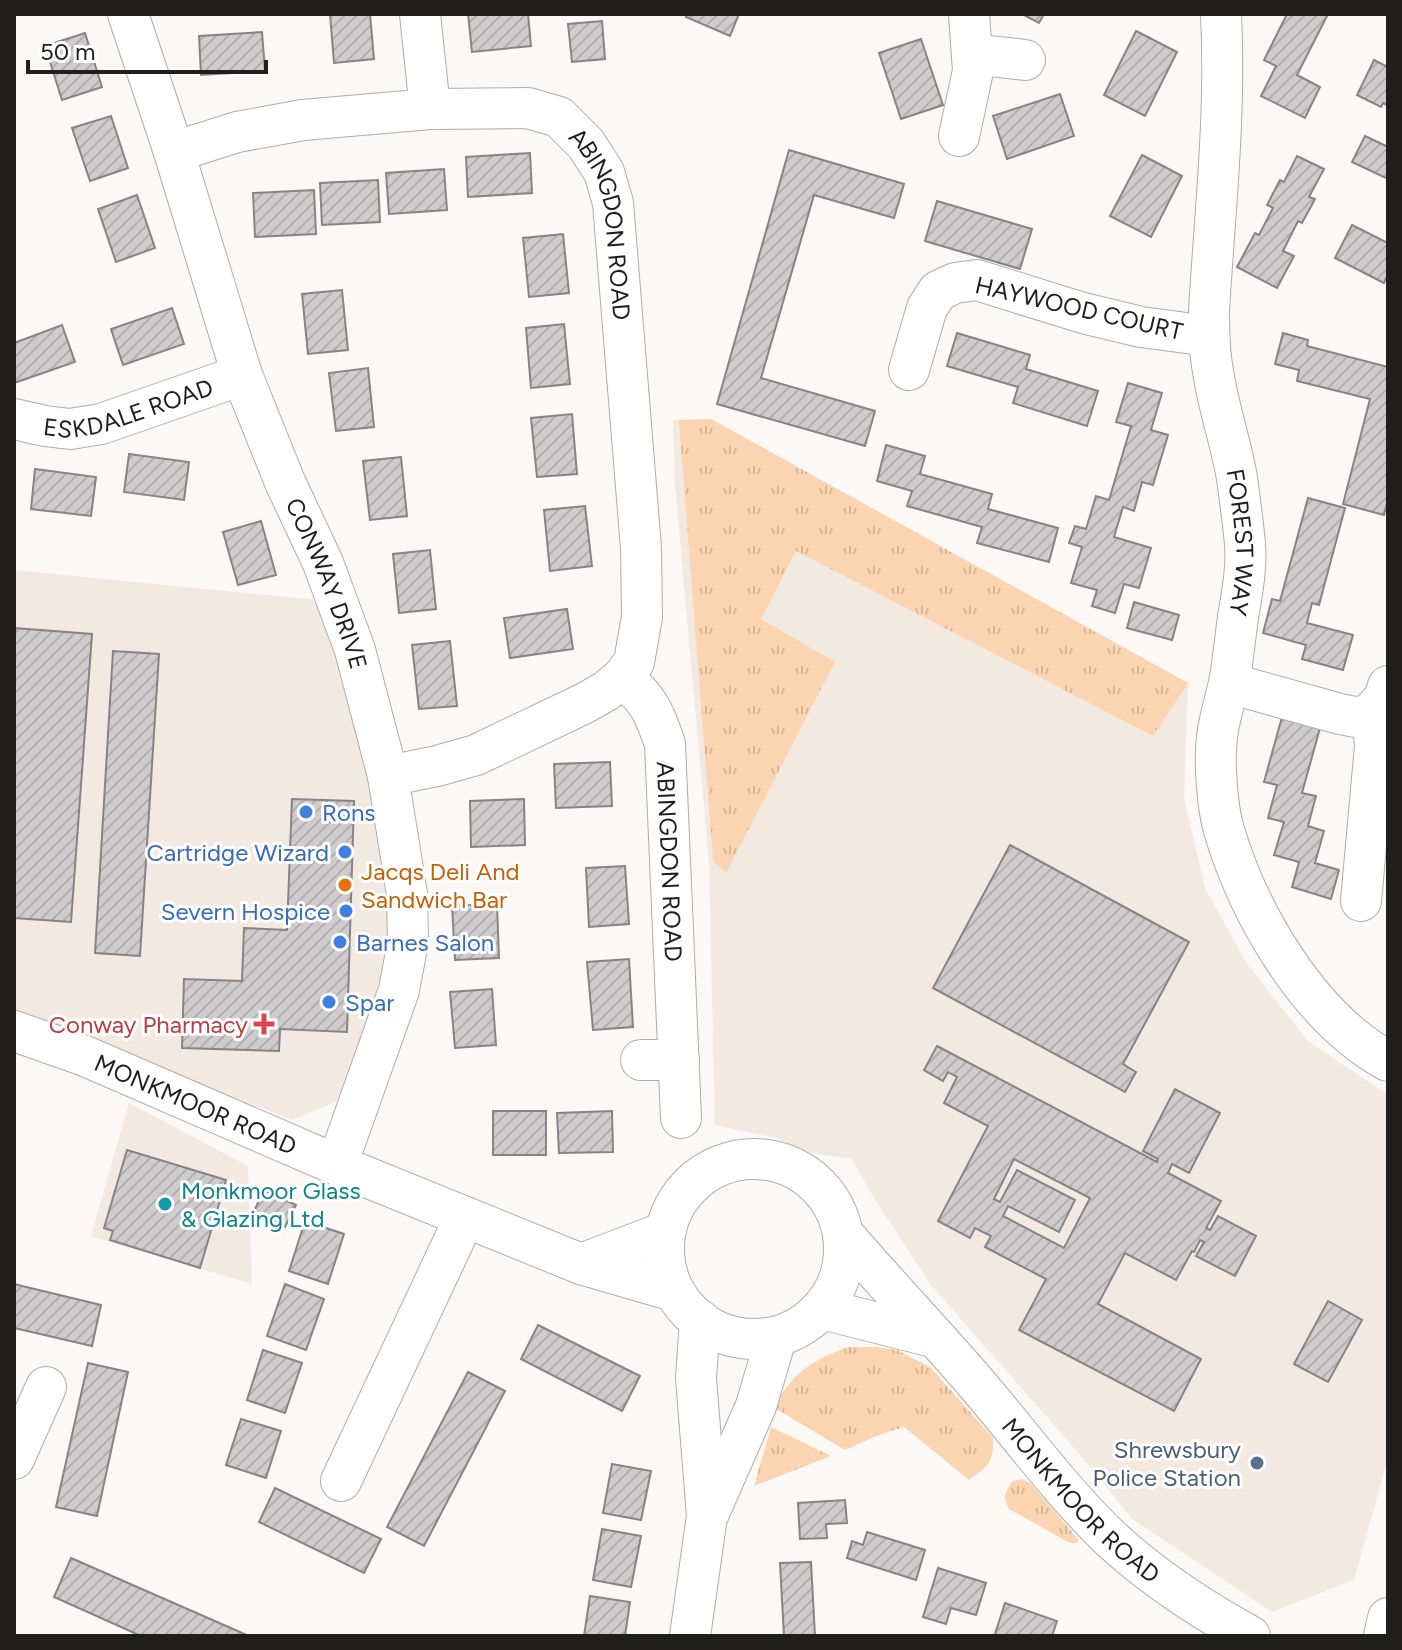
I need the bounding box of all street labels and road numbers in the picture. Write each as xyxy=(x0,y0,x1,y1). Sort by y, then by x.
street label: ABINGDON ROAD xyxy=(564,122,637,321)
street label: HAYWOOD COURT xyxy=(972,270,1186,346)
street label: ESKDALE ROAD xyxy=(42,372,217,444)
street label: FOREST WAY xyxy=(1221,466,1260,618)
street label: CONWAY DRIVE xyxy=(280,493,374,672)
street label: ABINGDON ROAD xyxy=(651,761,689,962)
street label: MONKMOOR ROAD xyxy=(90,1048,301,1160)
street label: MONKMOOR ROAD xyxy=(996,1412,1166,1589)

